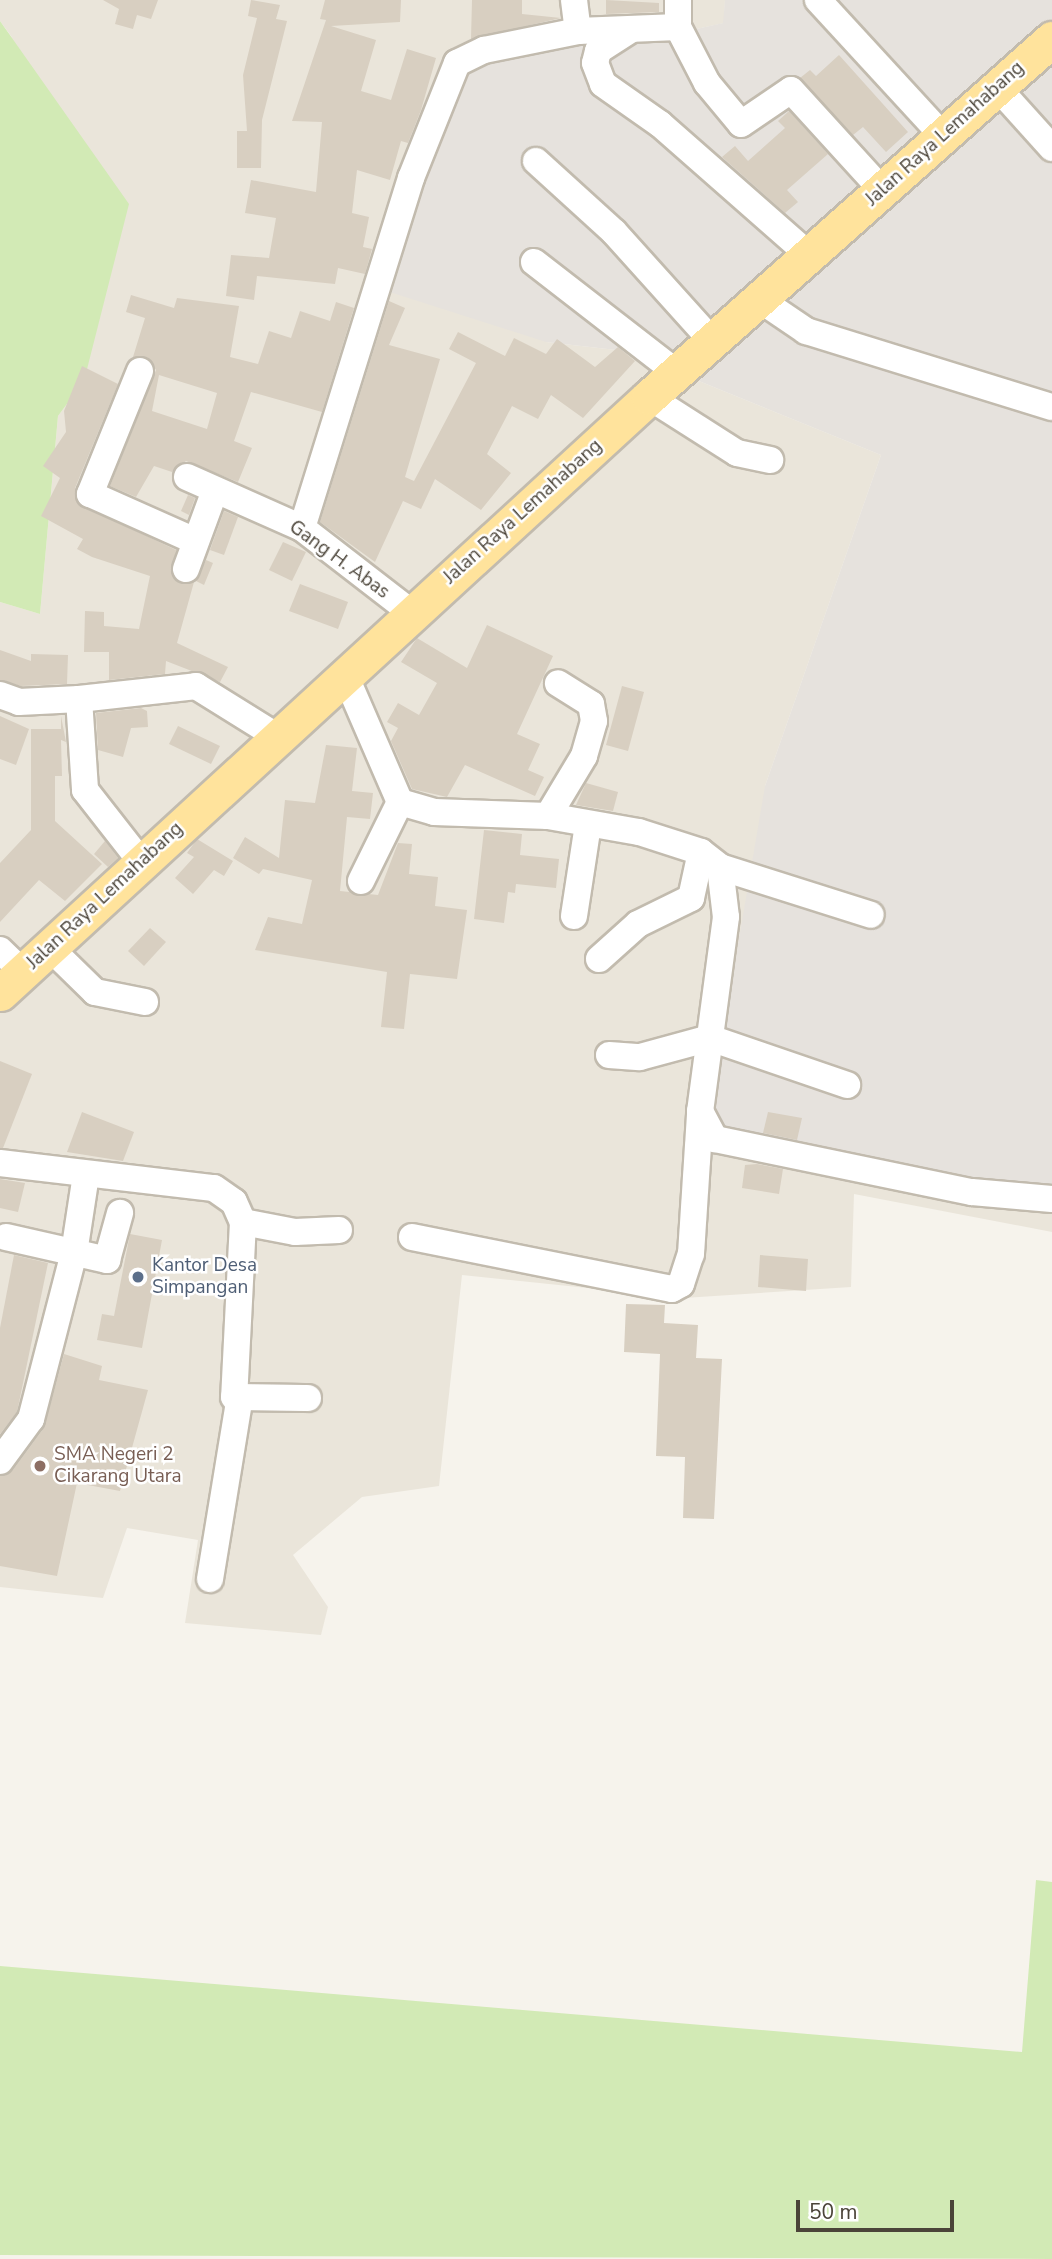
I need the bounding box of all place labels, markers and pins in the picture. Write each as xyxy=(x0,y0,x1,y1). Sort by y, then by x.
place label: Kantor Desa Simpangan xyxy=(152,1255,257,1299)
marker: Kantor Desa Simpangan xyxy=(130,1269,146,1285)
place label: SMA Negeri 2 Cikarang Utara xyxy=(54,1444,182,1488)
marker: SMA Negeri 2 Cikarang Utara xyxy=(32,1458,48,1474)

